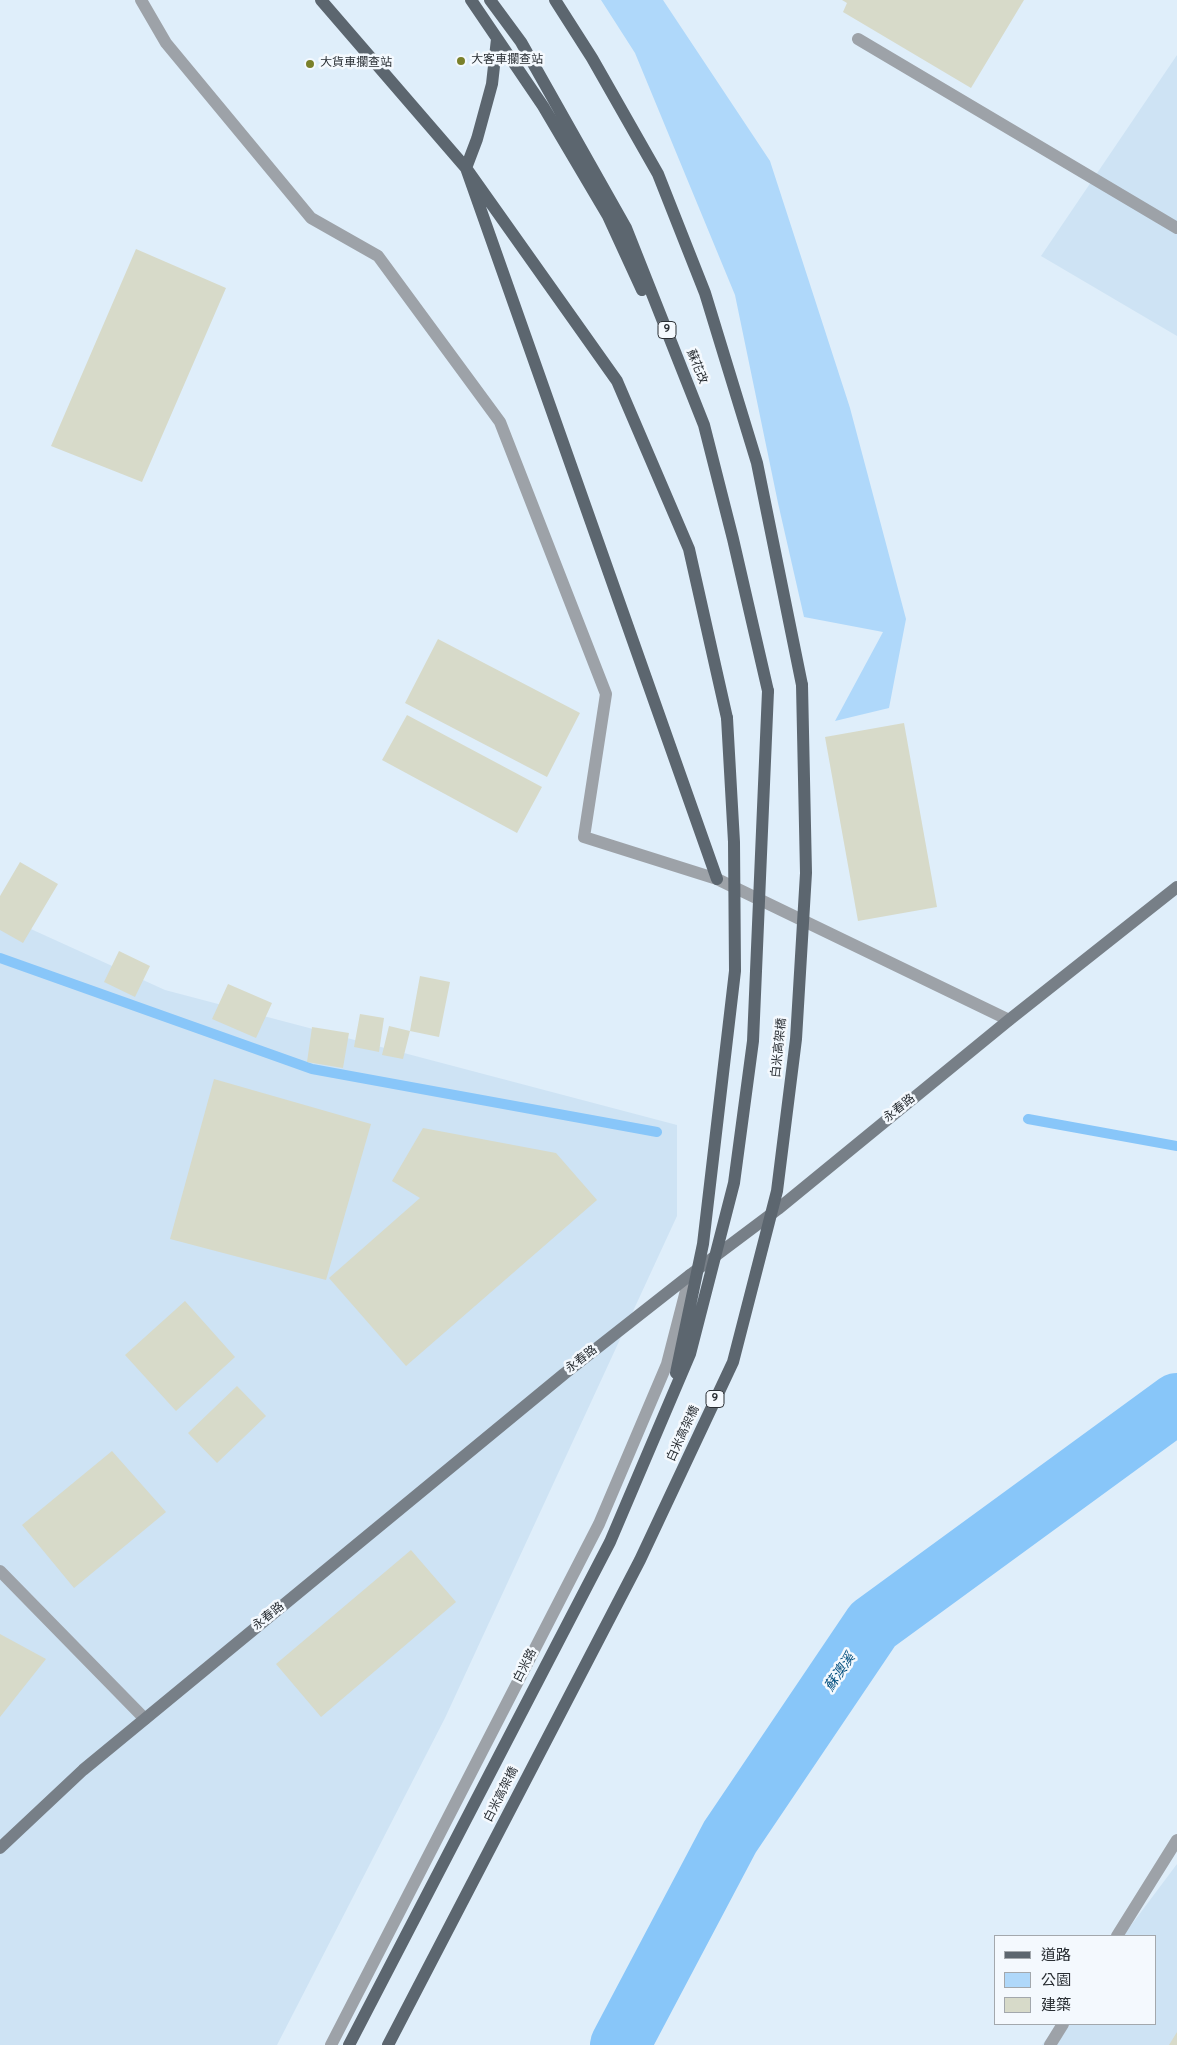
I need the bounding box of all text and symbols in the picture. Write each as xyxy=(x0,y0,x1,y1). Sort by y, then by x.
place label: 大客車攔查站 xyxy=(471,54,543,68)
marker: 大客車攔查站 xyxy=(455,55,467,67)
place label: 大貨車攔查站 xyxy=(320,57,392,71)
marker: 大貨車攔查站 xyxy=(304,58,316,70)
road number: 9 xyxy=(658,322,676,338)
street label: 蘇花改 xyxy=(683,348,709,386)
street label: 白米高架橋 xyxy=(770,1017,790,1079)
street label: 永春路 xyxy=(881,1092,919,1126)
street label: 永春路 xyxy=(563,1343,601,1377)
road number: 9 xyxy=(706,1390,724,1408)
street label: 白米高架橋 xyxy=(665,1404,703,1464)
street label: 永春路 xyxy=(250,1600,288,1634)
street label: 白米路 xyxy=(511,1647,541,1685)
water label: 蘇澳溪 xyxy=(822,1651,860,1695)
street label: 白米高架橋 xyxy=(482,1765,522,1825)
legend xyxy=(994,1935,1157,2025)
text: 道路 xyxy=(1041,1947,1071,1966)
text: 公園 xyxy=(1041,1972,1071,1991)
text: 建築 xyxy=(1041,1997,1071,2016)

